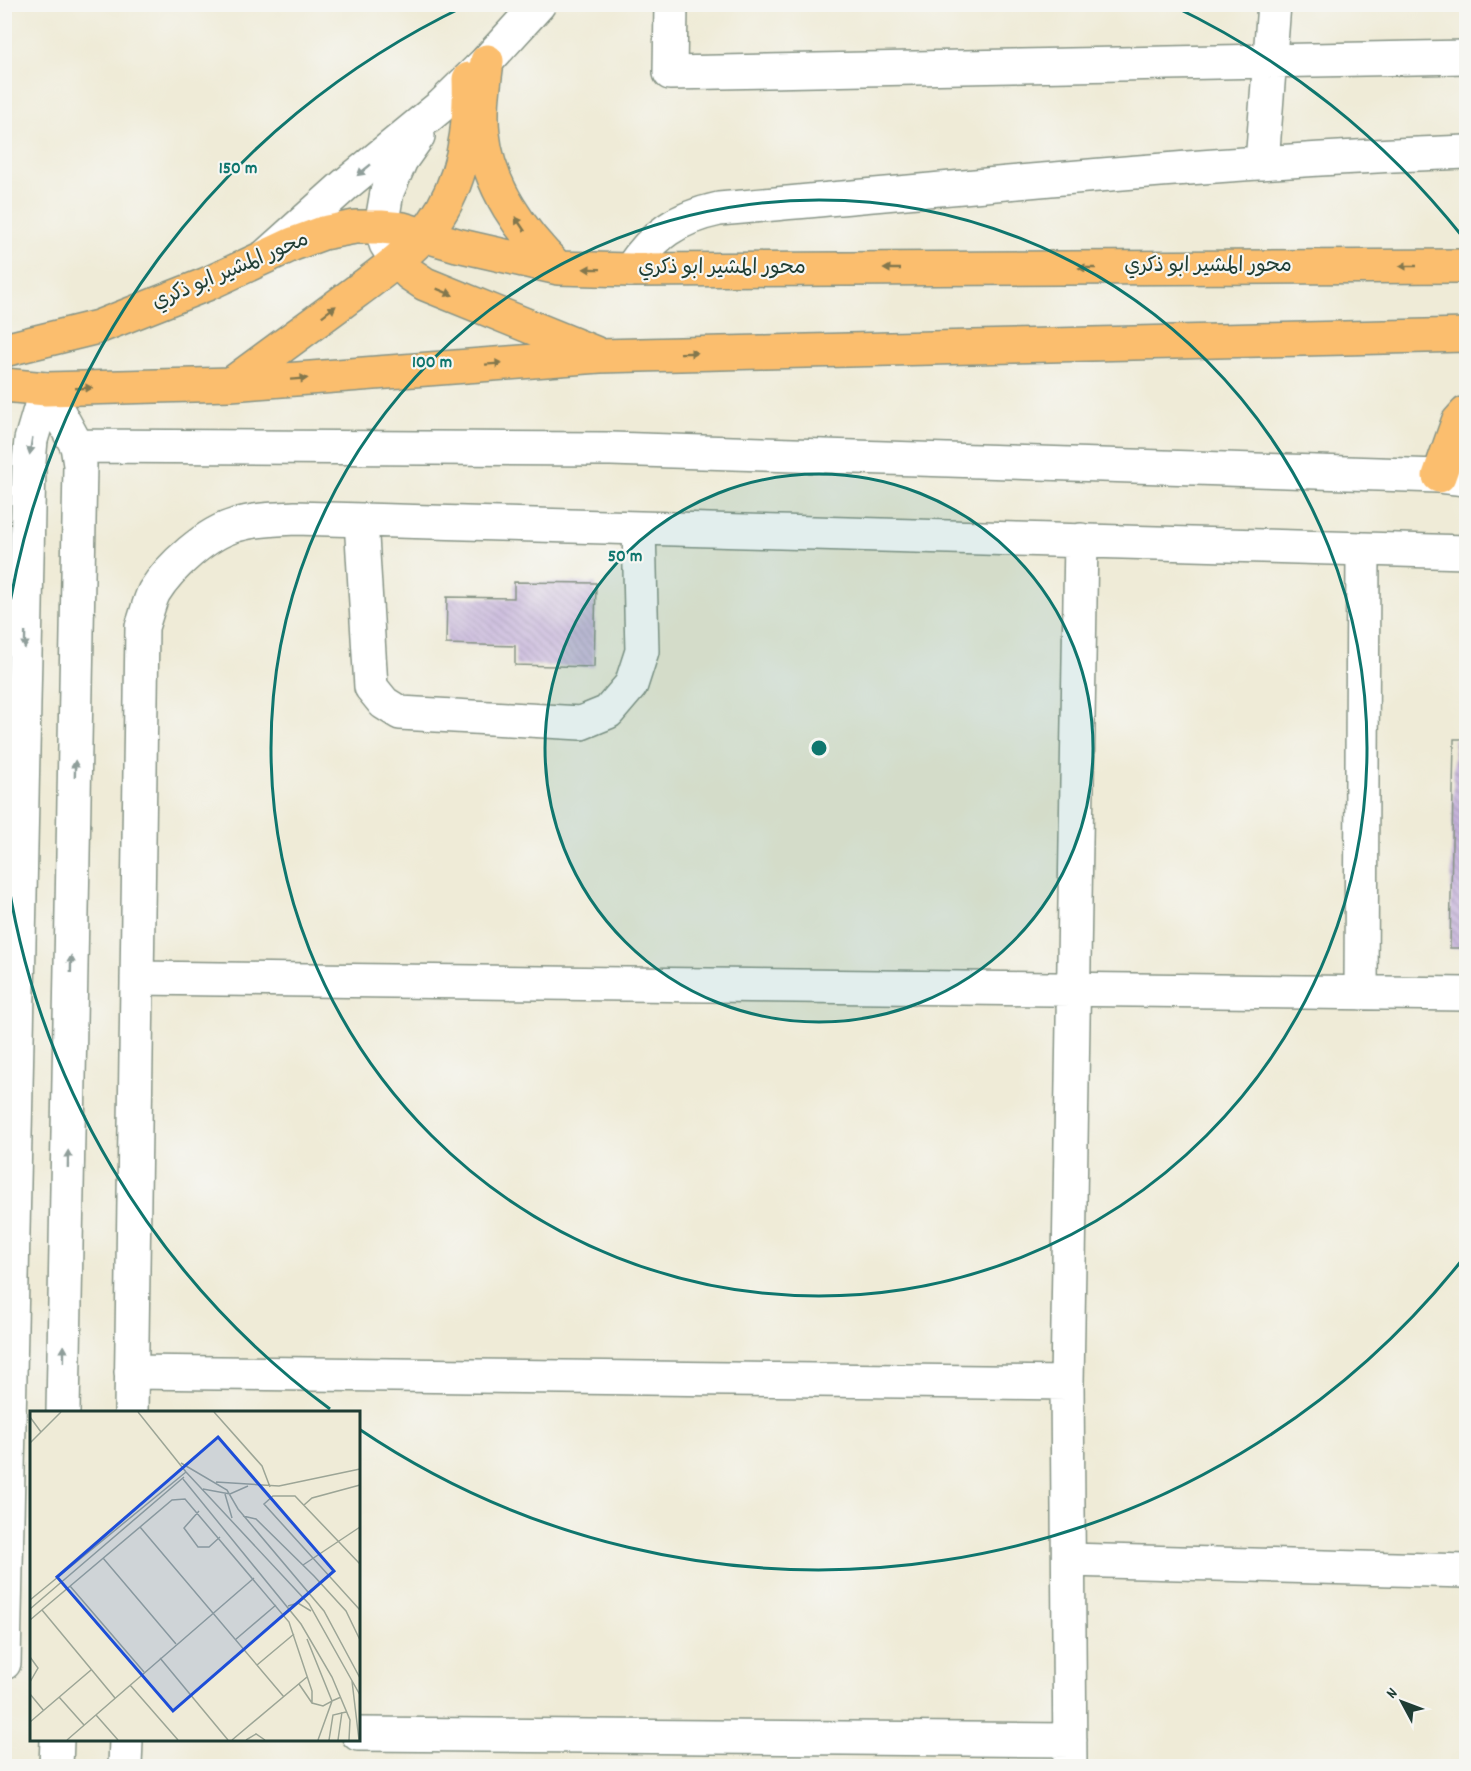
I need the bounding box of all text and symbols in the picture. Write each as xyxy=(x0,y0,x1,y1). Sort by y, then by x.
text: 150 m xyxy=(219,157,257,182)
one-way arrow xyxy=(357,163,372,176)
one-way arrow xyxy=(515,216,526,232)
street label: محور المشير ابو ذكري xyxy=(148,225,314,319)
street label: محور المشير ابو ذكري xyxy=(1124,252,1292,282)
street label: محور المشير ابو ذكري xyxy=(638,254,806,284)
one-way arrow xyxy=(1399,261,1418,271)
one-way arrow xyxy=(1078,263,1097,273)
one-way arrow xyxy=(583,264,602,274)
one-way arrow xyxy=(883,264,902,274)
one-way arrow xyxy=(436,288,454,298)
one-way arrow xyxy=(321,305,337,318)
one-way arrow xyxy=(679,349,698,358)
text: 100 m xyxy=(412,351,452,376)
one-way arrow xyxy=(484,359,503,369)
one-way arrow xyxy=(290,374,309,383)
one-way arrow xyxy=(74,383,93,393)
one-way arrow xyxy=(26,436,35,455)
text: 50 m xyxy=(608,545,642,570)
one-way arrow xyxy=(20,631,30,650)
centre of rings xyxy=(809,738,829,758)
one-way arrow xyxy=(70,760,80,779)
one-way arrow xyxy=(66,955,76,974)
one-way arrow xyxy=(63,1150,72,1169)
one-way arrow xyxy=(59,1345,69,1364)
inset map xyxy=(30,1411,360,1741)
north arrow xyxy=(1372,1672,1432,1732)
text: N xyxy=(1381,1683,1404,1704)

